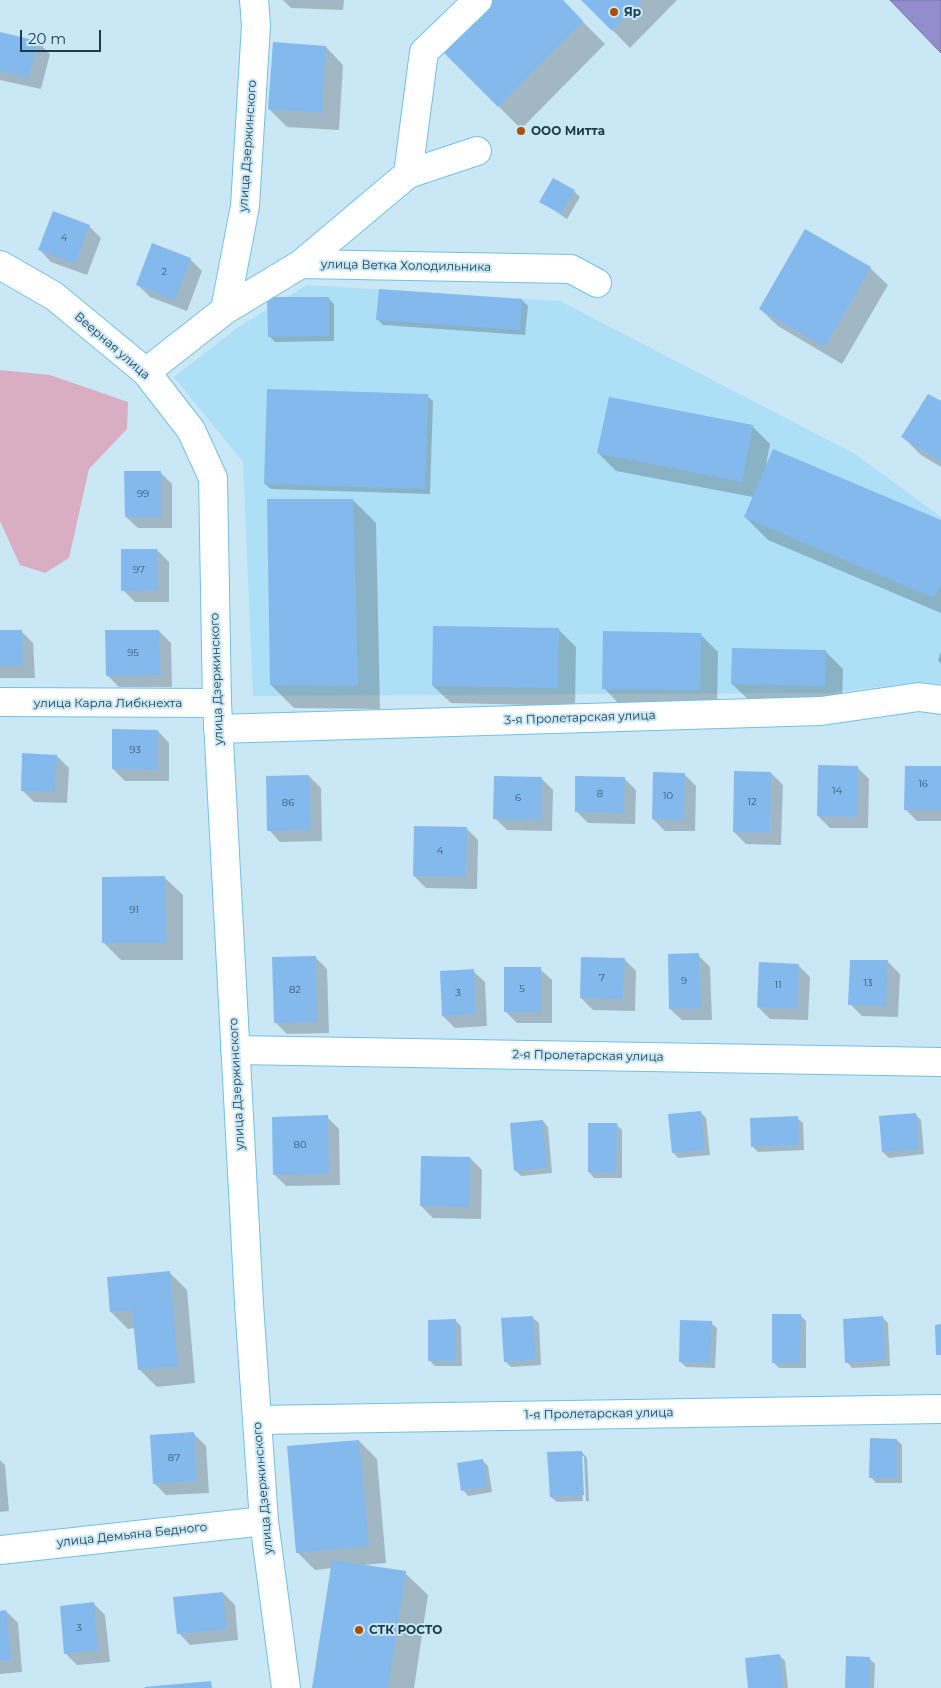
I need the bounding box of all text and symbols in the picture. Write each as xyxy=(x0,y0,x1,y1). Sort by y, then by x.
place label: Яр xyxy=(624,5,641,19)
marker: Яр xyxy=(608,6,620,18)
scale bar xyxy=(22,20,104,52)
text: 20 m xyxy=(28,29,66,48)
street label: улица Дзержинского xyxy=(236,79,260,213)
place label: ООО Митта xyxy=(531,124,605,138)
marker: ООО Митта xyxy=(515,125,527,137)
house number: 4 xyxy=(61,232,67,244)
street label: улица Ветка Холодильника xyxy=(321,257,491,275)
house number: 2 xyxy=(161,266,167,278)
street label: Веерная улица xyxy=(71,309,153,383)
house number: 99 xyxy=(137,488,149,500)
house number: 97 xyxy=(133,564,145,576)
street label: улица Дзержинского xyxy=(207,613,227,745)
house number: 95 xyxy=(127,647,139,659)
street label: улица Карла Либкнехта xyxy=(34,696,182,710)
street label: 3-я Пролетарская улица xyxy=(504,708,656,728)
house number: 93 xyxy=(129,744,141,756)
house number: 16 xyxy=(918,778,928,790)
house number: 14 xyxy=(832,785,842,797)
house number: 8 xyxy=(597,788,603,800)
house number: 10 xyxy=(663,790,673,802)
house number: 6 xyxy=(515,792,521,804)
house number: 12 xyxy=(747,796,757,808)
house number: 86 xyxy=(282,797,294,809)
house number: 4 xyxy=(437,845,443,857)
house number: 91 xyxy=(129,904,139,916)
house number: 7 xyxy=(599,972,605,984)
house number: 9 xyxy=(681,975,687,987)
house number: 13 xyxy=(863,977,873,989)
house number: 11 xyxy=(774,979,782,991)
house number: 5 xyxy=(519,983,525,995)
house number: 82 xyxy=(289,984,301,996)
house number: 3 xyxy=(455,987,461,999)
street label: улица Дзержинского xyxy=(226,1017,248,1151)
street label: 2-я Пролетарская улица xyxy=(512,1047,664,1065)
house number: 80 xyxy=(294,1139,306,1151)
street label: 1-я Пролетарская улица xyxy=(524,1406,674,1422)
street label: улица Дзержинского xyxy=(250,1421,276,1555)
house number: 87 xyxy=(168,1452,180,1464)
street label: улица Демьяна Бедного xyxy=(56,1520,208,1550)
house number: 3 xyxy=(76,1622,82,1634)
place label: СТК РОСТО xyxy=(369,1623,442,1637)
marker: СТК РОСТО xyxy=(353,1624,365,1636)

